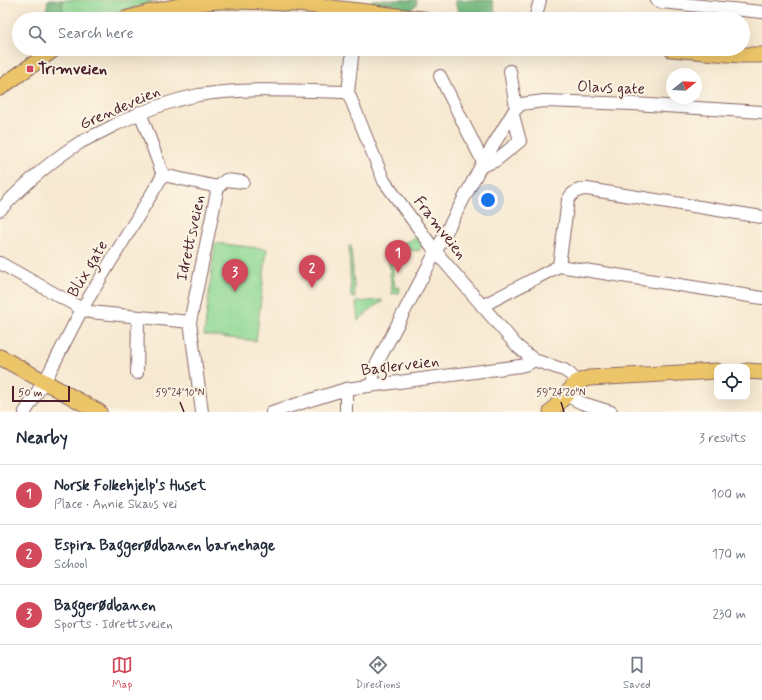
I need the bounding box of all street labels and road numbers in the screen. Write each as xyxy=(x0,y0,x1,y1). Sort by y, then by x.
street label: Olavs gate xyxy=(577,76,645,100)
street label: Grendeveien xyxy=(76,81,164,135)
street label: Framveien xyxy=(409,192,471,264)
street label: Idrettsveien xyxy=(172,193,210,283)
street label: Blix gate xyxy=(63,237,114,302)
street label: Baglerveien xyxy=(360,351,440,382)

